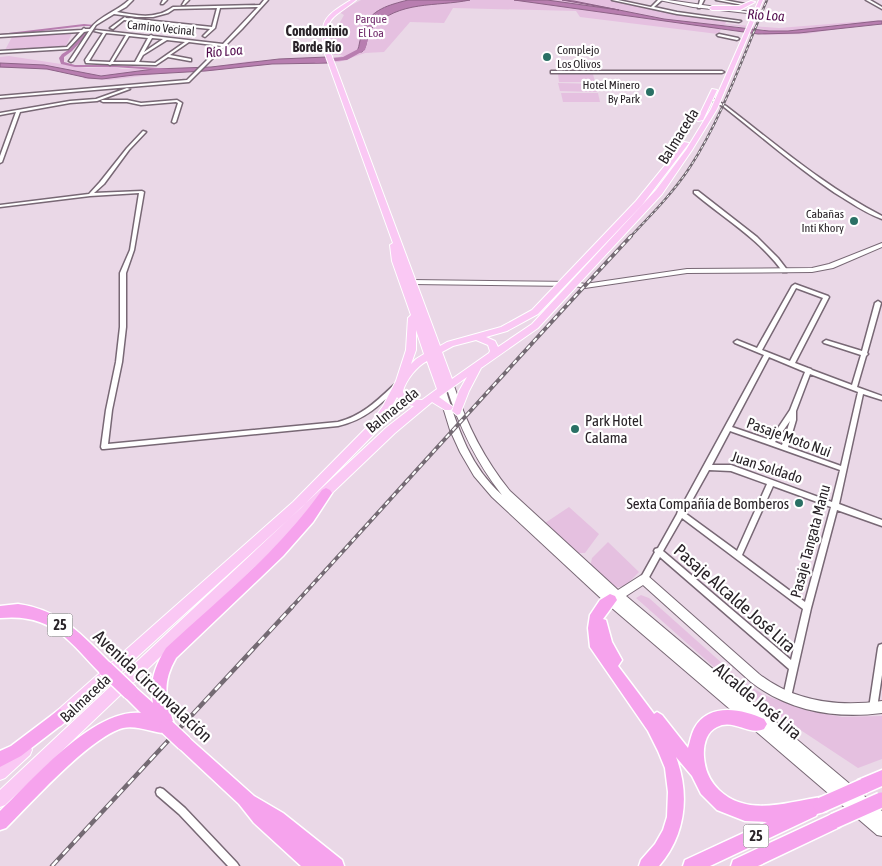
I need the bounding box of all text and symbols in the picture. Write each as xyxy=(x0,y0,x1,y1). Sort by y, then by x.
water label: Río Loa xyxy=(747,6,786,24)
park label: Parque El Loa xyxy=(355,12,387,40)
street label: Camino Vecinal xyxy=(126,17,196,39)
district label: Condominio Borde Río xyxy=(286,23,349,55)
water label: Río Loa xyxy=(205,41,244,61)
place label: Complejo Los Olivos xyxy=(557,43,601,71)
marker: Complejo Los Olivos xyxy=(541,51,553,63)
place label: Hotel Minero By Park xyxy=(583,78,641,106)
marker: Hotel Minero By Park xyxy=(644,86,656,98)
street label: Balmaceda xyxy=(654,105,702,167)
place label: Cabañas Inti Khory xyxy=(801,207,844,235)
marker: Cabañas Inti Khory xyxy=(848,215,860,227)
street label: Balmaceda xyxy=(362,384,422,436)
place label: Park Hotel Calama xyxy=(585,412,643,446)
street label: Pasaje Moto Nui xyxy=(744,414,834,460)
marker: Park Hotel Calama xyxy=(569,423,581,435)
street label: Juan Soldado xyxy=(729,448,805,486)
street label: Pasaje Tangata Manu xyxy=(787,483,833,599)
place label: Sexta Compañía de Bomberos xyxy=(627,495,789,512)
marker: Sexta Compañía de Bomberos xyxy=(793,497,805,509)
street label: Pasaje Alcalde José Lira xyxy=(670,540,800,656)
road number: 25 xyxy=(48,614,72,636)
street label: Avenida Circunvalación xyxy=(89,626,217,746)
street label: Alcalde José Lira xyxy=(710,658,806,744)
street label: Balmaceda xyxy=(56,671,114,725)
road number: 25 xyxy=(744,824,768,848)

